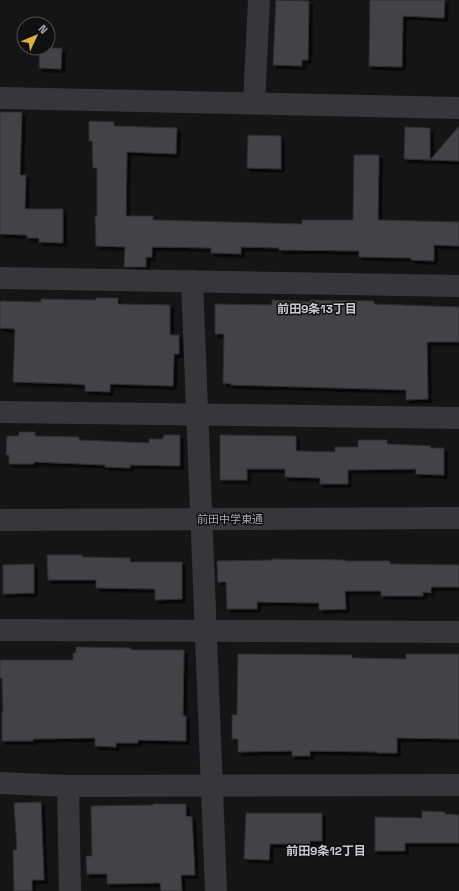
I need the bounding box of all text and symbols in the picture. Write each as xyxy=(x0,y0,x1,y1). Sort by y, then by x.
north arrow xyxy=(16,16,56,56)
text: N xyxy=(36,22,51,37)
district label: 前田9条13丁目 xyxy=(277,301,357,317)
street label: 前田中学東通 xyxy=(197,512,263,526)
district label: 前田9条12丁目 xyxy=(286,843,366,859)

